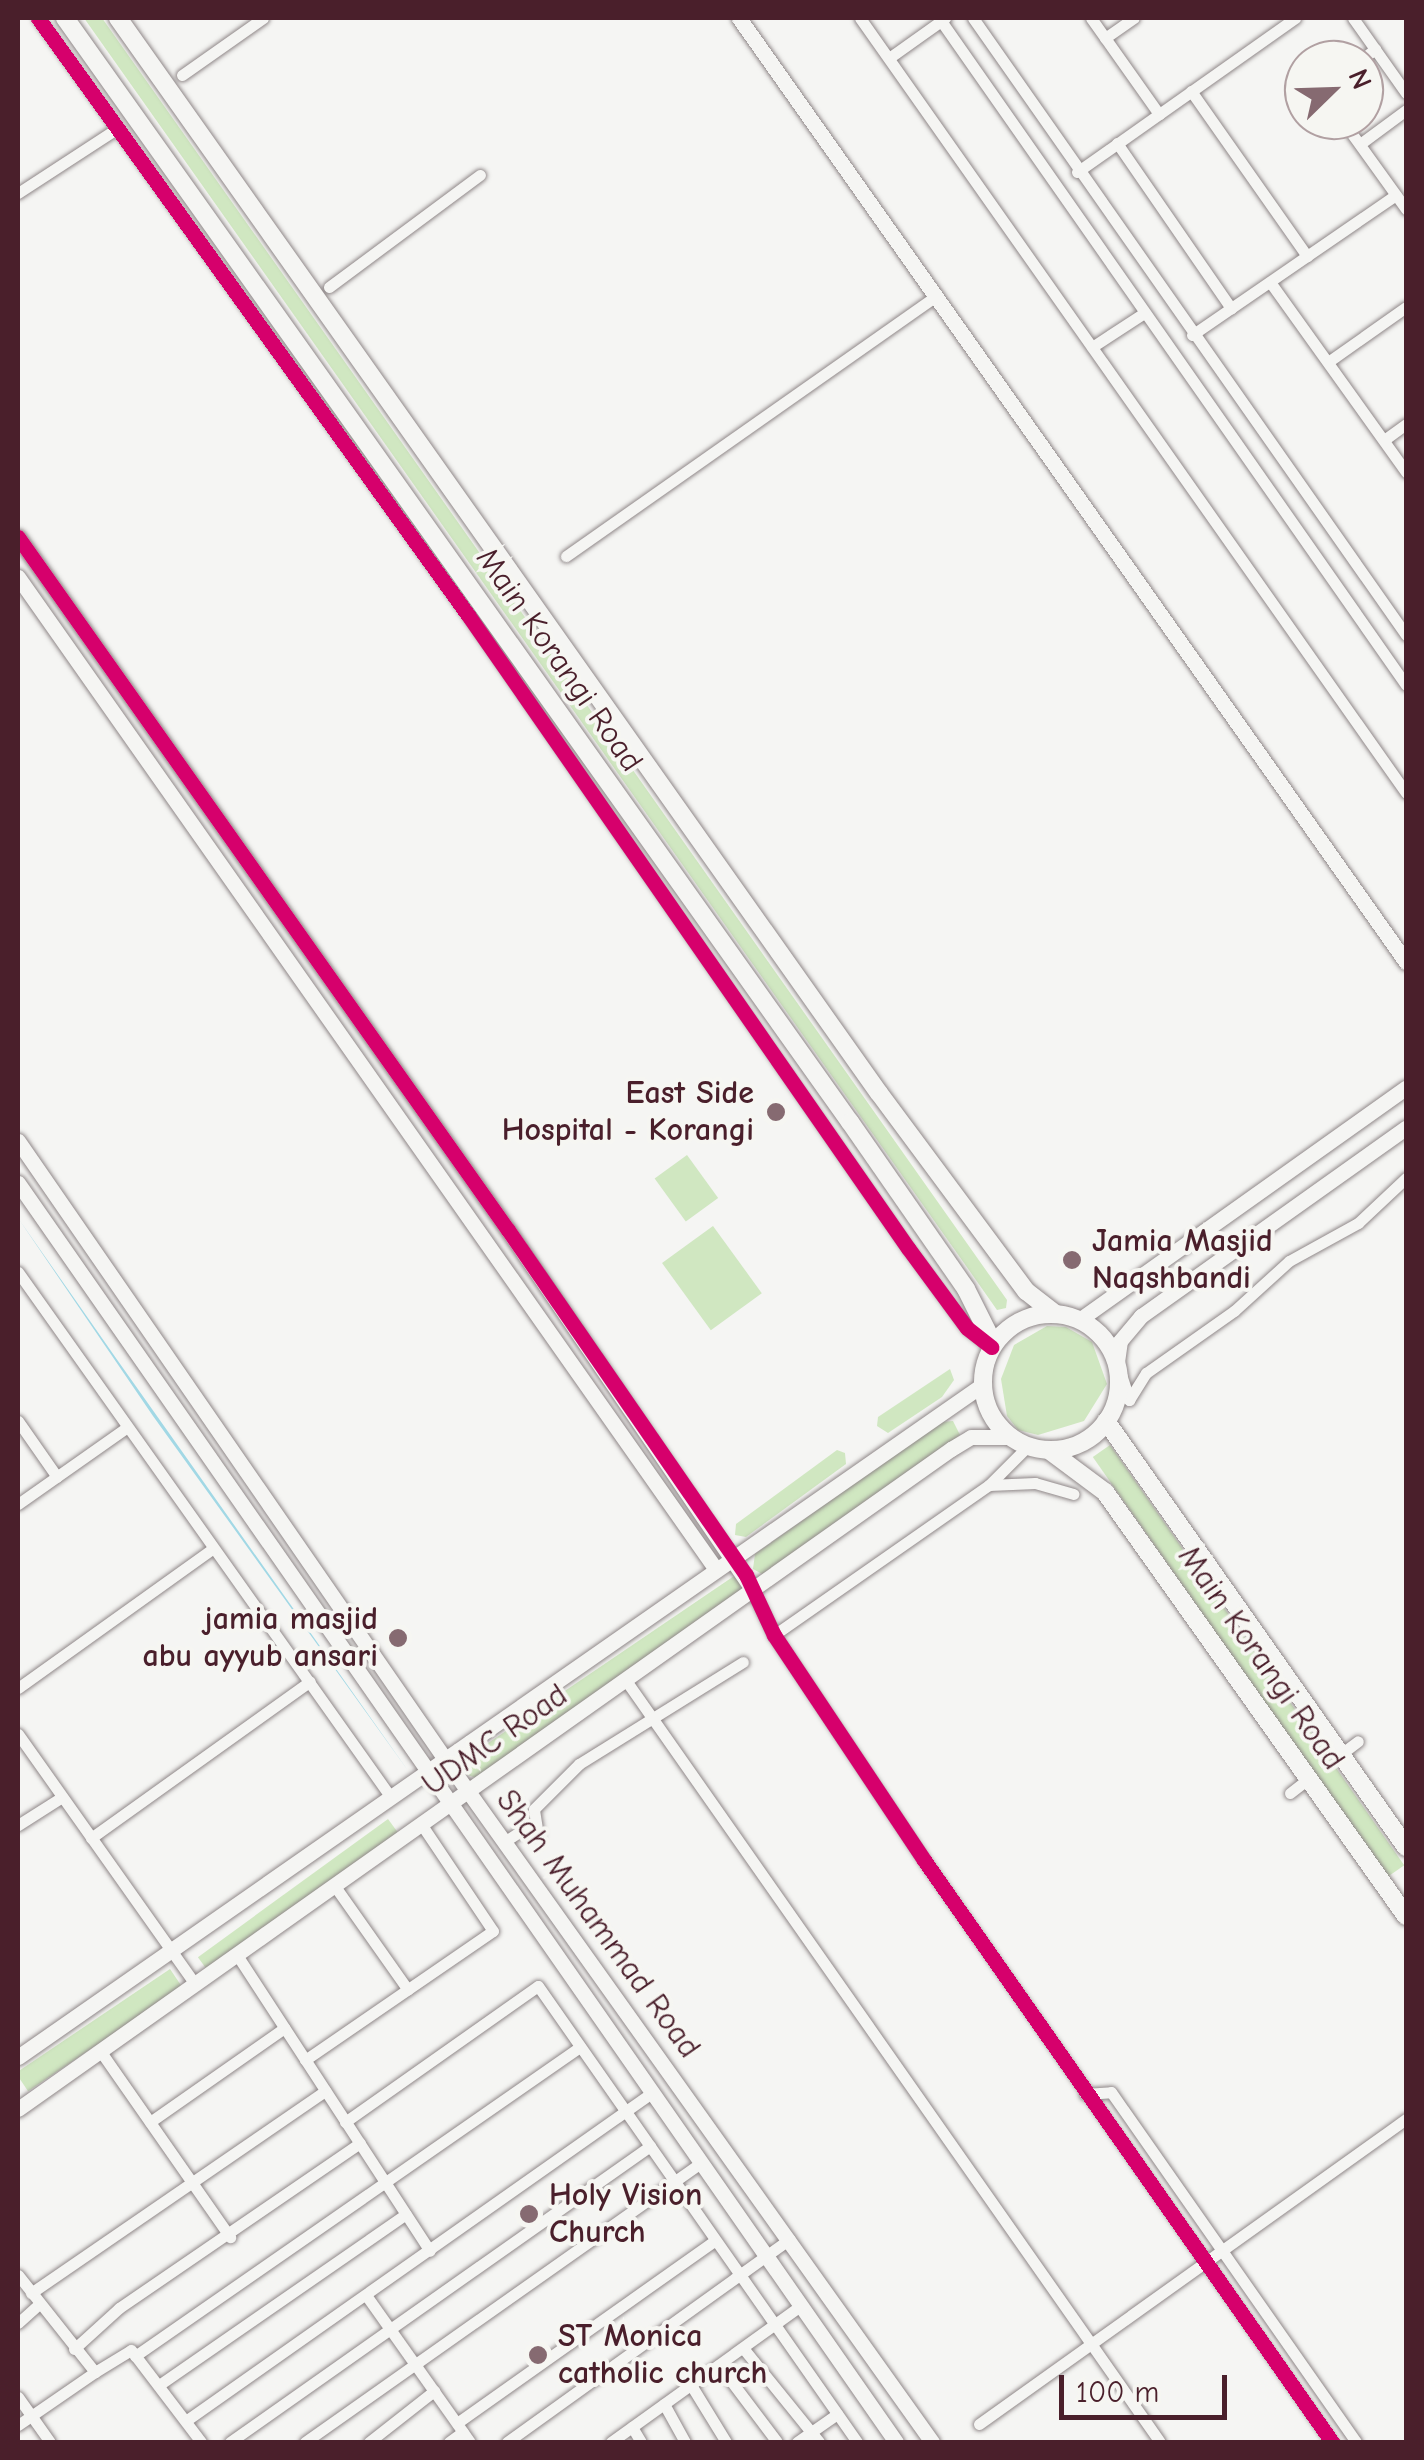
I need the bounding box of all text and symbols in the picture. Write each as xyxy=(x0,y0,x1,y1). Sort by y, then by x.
north arrow xyxy=(1284,40,1384,140)
text: N xyxy=(1341,64,1378,94)
street label: Main Korangi Road xyxy=(468,541,650,779)
place label: East Side Hospital - Korangi xyxy=(502,1075,754,1150)
marker: East Side Hospital - Korangi xyxy=(763,1099,789,1125)
place label: Jamia Masjid Naqshbandi xyxy=(1092,1223,1273,1298)
marker: Jamia Masjid Naqshbandi xyxy=(1061,1249,1083,1271)
street label: Main Korangi Road xyxy=(1170,1539,1352,1777)
place label: jamia masjid abu ayyub ansari xyxy=(142,1601,378,1676)
marker: jamia masjid abu ayyub ansari xyxy=(387,1627,409,1649)
street label: UDMC Road xyxy=(415,1676,575,1804)
street label: Shah Muhammad Road xyxy=(488,1782,708,2066)
place label: Holy Vision Church xyxy=(549,2177,702,2252)
marker: Holy Vision Church xyxy=(518,2203,540,2225)
place label: ST Monica catholic church xyxy=(558,2318,767,2393)
marker: ST Monica catholic church xyxy=(527,2344,549,2366)
scale bar xyxy=(1064,2355,1232,2417)
text: 100 m xyxy=(1076,2375,1159,2410)

